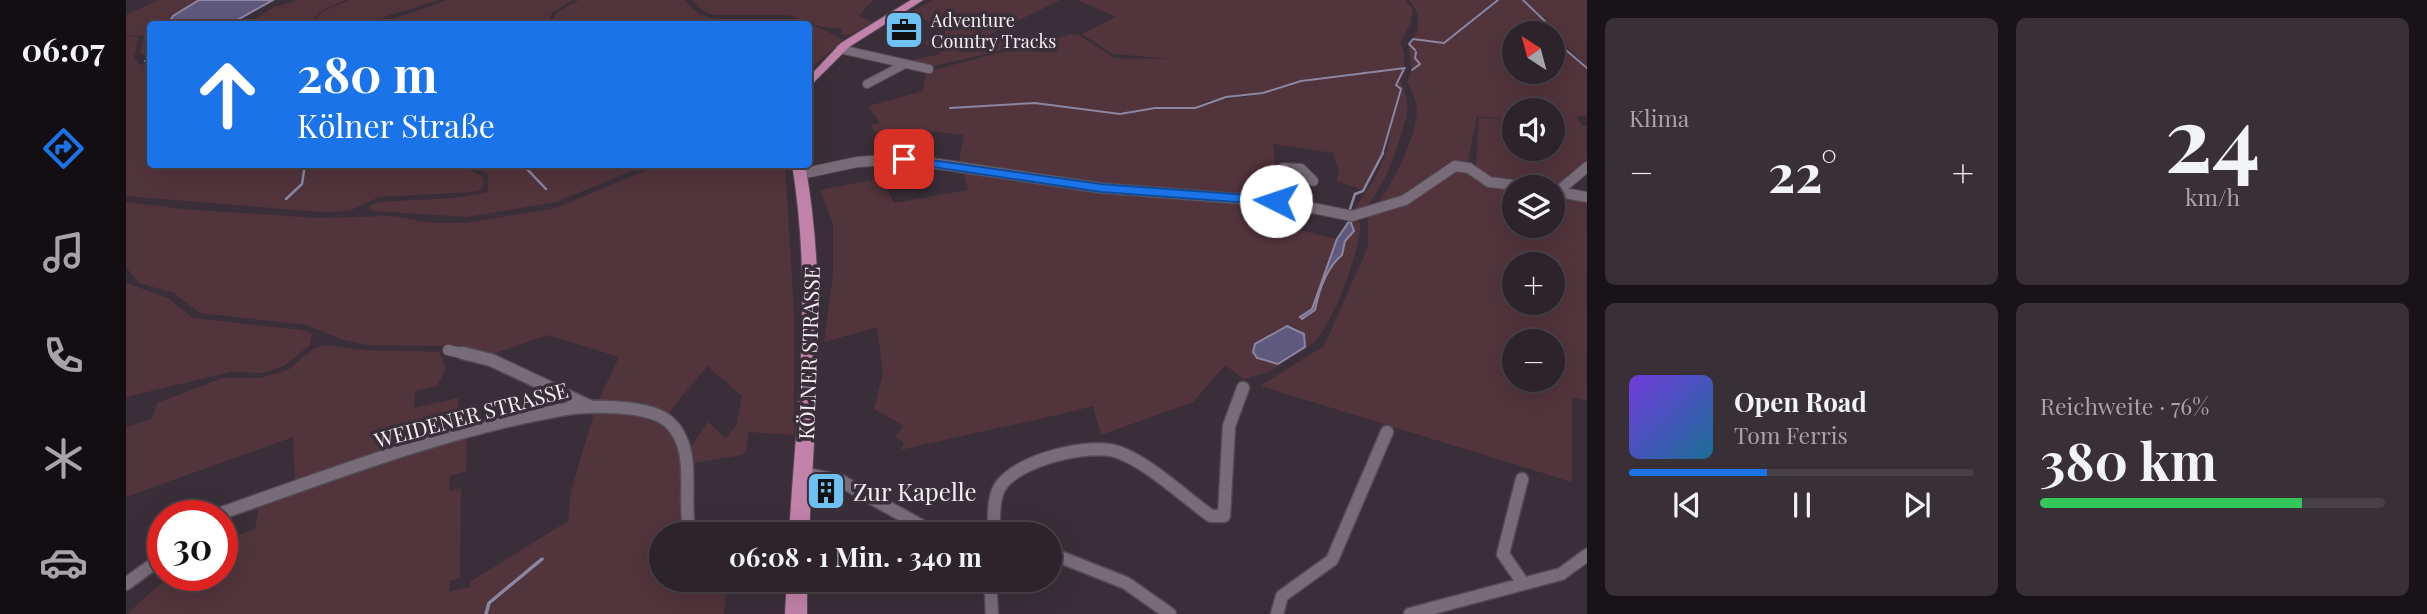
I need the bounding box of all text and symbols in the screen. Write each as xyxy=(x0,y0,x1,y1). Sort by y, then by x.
place label: Adventure Country Tracks xyxy=(930,8,1056,53)
office icon: Adventure Country Tracks xyxy=(883,9,925,51)
north arrow xyxy=(1502,21,1564,84)
map controls xyxy=(1502,21,1565,392)
text: 06:07 xyxy=(21,27,105,70)
text: 280 m xyxy=(297,40,437,105)
icon: ahead xyxy=(182,49,273,140)
text: 24 xyxy=(2165,75,2260,196)
button: sound xyxy=(1502,98,1565,161)
text: Klima xyxy=(1629,102,1689,133)
text: Kölner Straße xyxy=(297,103,495,146)
icon: directions xyxy=(39,124,88,173)
pin xyxy=(874,129,934,189)
text: 22° xyxy=(1768,137,1837,206)
icon: arrive xyxy=(885,140,923,178)
text: − xyxy=(1629,146,1654,197)
text: + xyxy=(1952,146,1974,197)
position arrow xyxy=(1239,164,1313,238)
button: layers xyxy=(1502,175,1565,238)
text: km/h xyxy=(2185,181,2240,212)
icon: music xyxy=(39,228,88,277)
button: + xyxy=(1502,252,1565,315)
street label: KÖLNER STRASSE xyxy=(791,266,825,440)
button: − xyxy=(1502,329,1565,392)
icon: phone xyxy=(39,331,88,380)
street label: WEIDENER STRASSE xyxy=(370,375,571,454)
text: Open Road xyxy=(1734,384,1867,419)
text: Reichweite · 76% xyxy=(2040,390,2209,421)
text: Tom Ferris xyxy=(1734,419,1848,450)
text: 380 km xyxy=(2040,425,2217,494)
icon: climate xyxy=(39,434,88,483)
building icon: Zur Kapelle xyxy=(805,470,847,512)
place label: Zur Kapelle xyxy=(853,475,977,507)
icon: previous xyxy=(1668,486,1706,524)
icon: pause xyxy=(1783,486,1821,524)
icon: next xyxy=(1898,486,1936,524)
speed limit sign: 30 xyxy=(147,500,238,591)
icon: car xyxy=(39,538,88,587)
text: 06:08 · 1 Min. · 340 m xyxy=(729,539,982,574)

